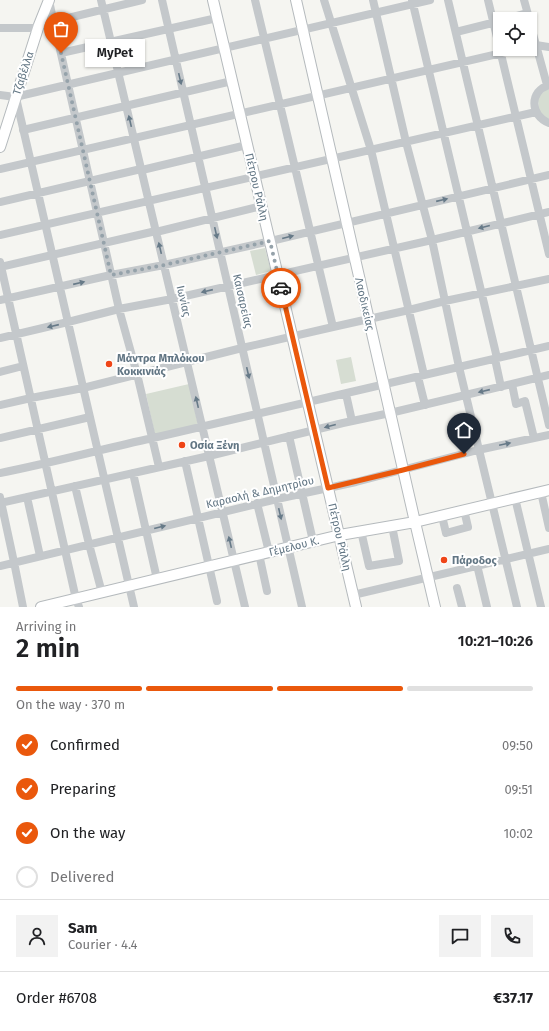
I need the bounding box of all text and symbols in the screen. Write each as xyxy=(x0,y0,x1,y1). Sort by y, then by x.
pin xyxy=(44,12,78,53)
map controls xyxy=(493,12,537,56)
button: locate xyxy=(493,12,537,56)
icon: bag xyxy=(50,18,72,40)
callout: MyPet xyxy=(85,39,145,67)
text: MyPet xyxy=(97,45,133,60)
street label: Τζαβέλλα xyxy=(10,49,37,97)
one-way arrow xyxy=(178,73,184,85)
one-way arrow xyxy=(127,115,133,128)
street label: Πέτρου Ράλλη xyxy=(242,152,271,222)
one-way arrow xyxy=(435,197,448,203)
one-way arrow xyxy=(478,225,490,231)
one-way arrow xyxy=(213,227,219,239)
one-way arrow xyxy=(282,233,294,239)
one-way arrow xyxy=(157,242,163,254)
courier xyxy=(261,268,301,308)
street label: Καισαρείας xyxy=(230,273,255,329)
street label: Λαοδικείας xyxy=(352,276,377,332)
icon: car xyxy=(270,277,292,299)
one-way arrow xyxy=(73,279,85,285)
street label: Ιωνίας xyxy=(174,284,193,318)
one-way arrow xyxy=(201,289,213,295)
one-way arrow xyxy=(47,323,59,329)
place label: Μάντρα Μπλόκου Κοκκινιάς xyxy=(117,352,205,378)
marker: Μάντρα Μπλόκου Κοκκινιάς xyxy=(104,359,114,369)
one-way arrow xyxy=(246,367,252,379)
one-way arrow xyxy=(478,388,490,394)
one-way arrow xyxy=(193,395,199,408)
pin xyxy=(447,413,481,454)
icon: home xyxy=(453,419,475,441)
one-way arrow xyxy=(324,423,336,429)
place label: Οσία Ξένη xyxy=(190,439,239,452)
marker: Οσία Ξένη xyxy=(177,440,187,450)
one-way arrow xyxy=(498,441,511,447)
street label: Καραολή & Δημητρίου xyxy=(205,474,315,511)
street label: Πέτρου Ράλλη xyxy=(325,502,354,572)
one-way arrow xyxy=(278,507,284,520)
one-way arrow xyxy=(154,523,167,529)
street label: Γέμελου Κ. xyxy=(268,534,321,559)
one-way arrow xyxy=(226,536,232,548)
place label: Πάροδος xyxy=(452,554,497,567)
marker: Πάροδος xyxy=(439,555,449,565)
text: Arriving in xyxy=(16,619,76,634)
text: 10:21–10:26 xyxy=(458,632,533,650)
text: 2 min xyxy=(16,633,80,664)
text: On the way · 370 m xyxy=(16,697,125,712)
icon: check xyxy=(16,734,38,756)
text: Confirmed xyxy=(50,736,120,754)
text: 09:50 xyxy=(502,738,533,753)
icon: check xyxy=(16,778,38,800)
text: Preparing xyxy=(50,780,115,798)
text: 09:51 xyxy=(504,782,533,797)
icon: check xyxy=(16,822,38,844)
text: On the way xyxy=(50,824,125,842)
text: 10:02 xyxy=(503,826,533,841)
text: Delivered xyxy=(50,868,114,886)
button: person xyxy=(16,915,58,957)
button: chat xyxy=(439,915,481,957)
button: phone xyxy=(491,915,533,957)
text: Sam xyxy=(68,919,97,937)
text: Courier · 4.4 xyxy=(68,937,138,952)
text: Order #6708 xyxy=(16,989,97,1007)
text: €37.17 xyxy=(493,989,533,1007)

